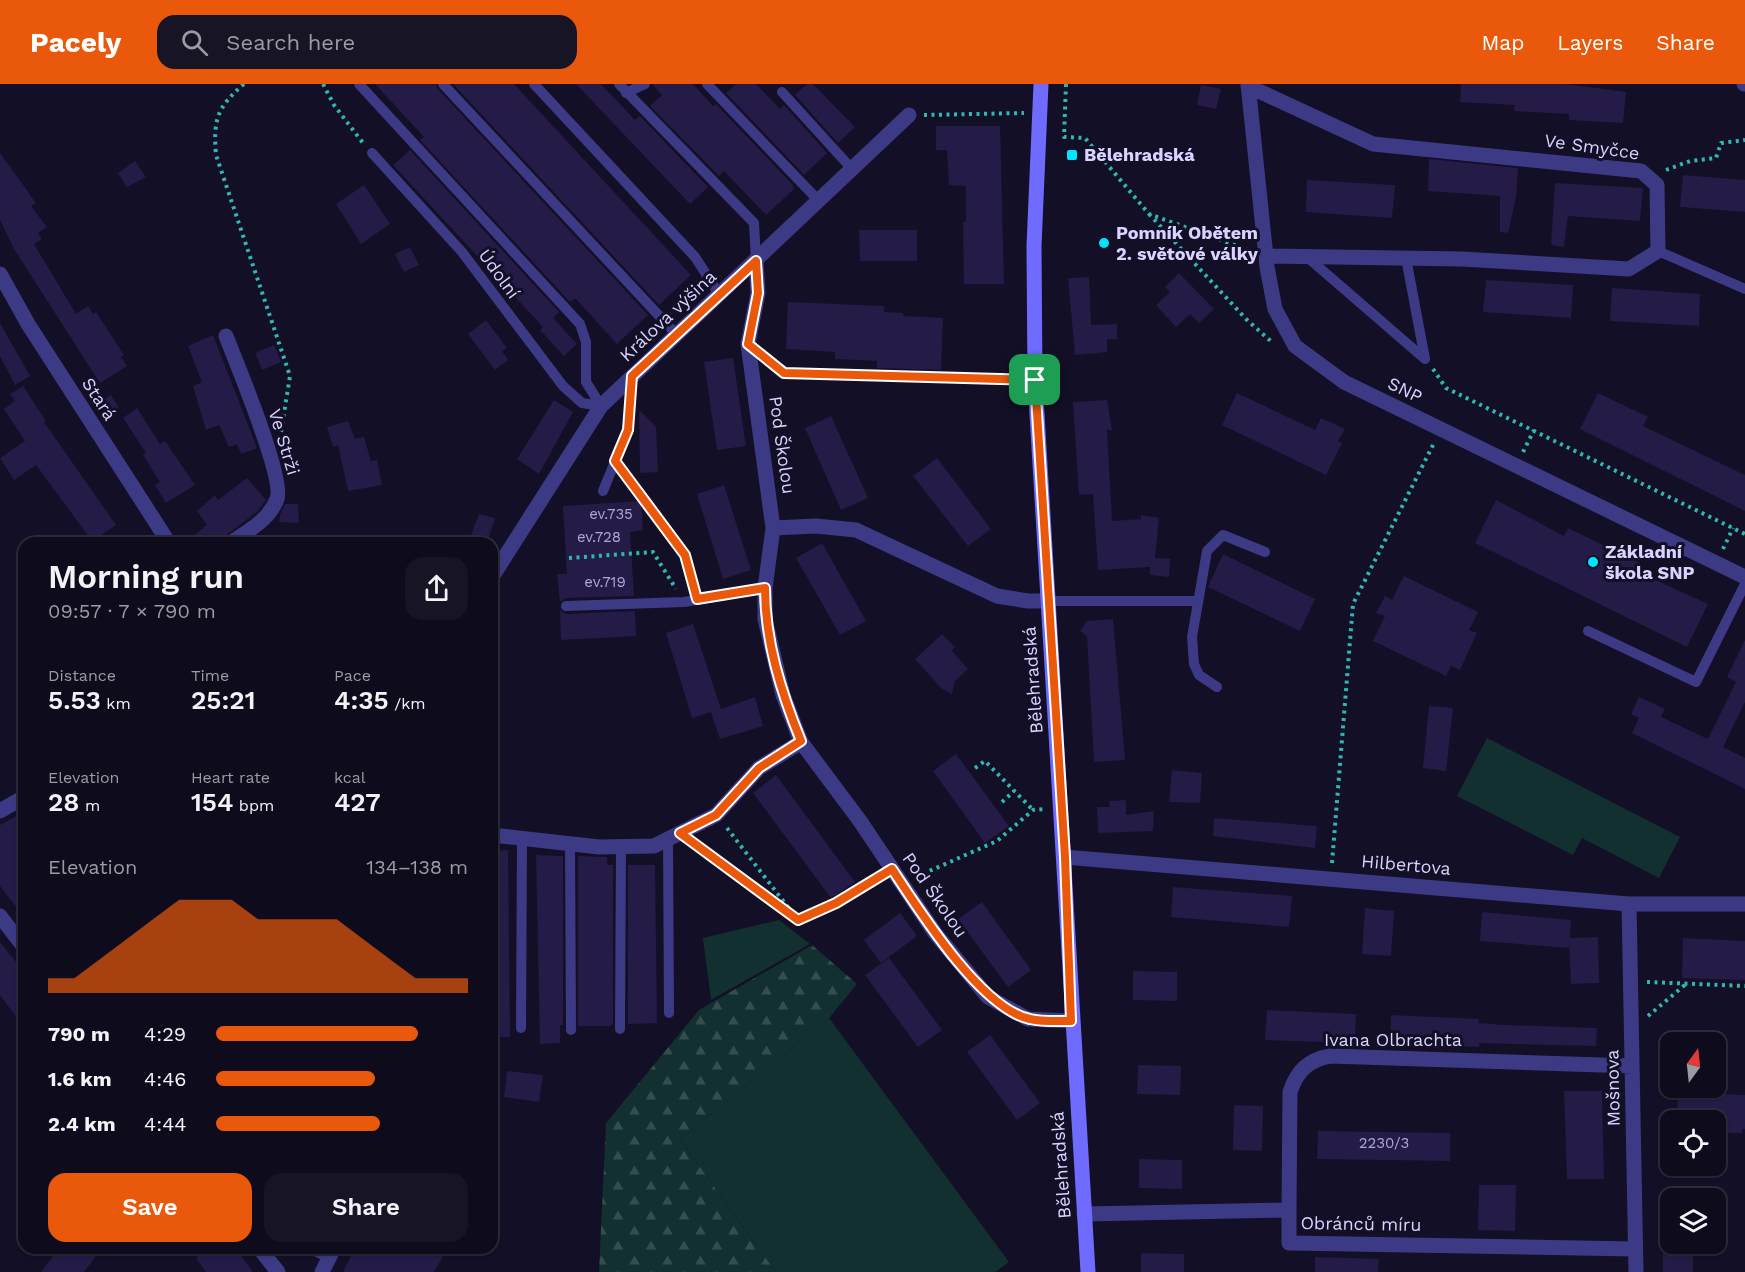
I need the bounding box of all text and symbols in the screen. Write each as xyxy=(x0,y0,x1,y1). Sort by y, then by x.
search box xyxy=(157,15,577,69)
text: Pacely xyxy=(30,26,121,59)
icon: search xyxy=(178,26,211,59)
text: Search here xyxy=(226,30,355,55)
text: Map xyxy=(1481,30,1524,55)
text: Layers xyxy=(1557,30,1623,55)
text: Share xyxy=(1656,30,1715,55)
street label: Ve Smyčce xyxy=(1543,129,1641,164)
place label: Bělehradská xyxy=(1084,144,1195,165)
marker: Bělehradská xyxy=(1065,148,1079,162)
place label: Pomník Obětem 2. světové války xyxy=(1116,222,1259,264)
marker: Pomník Obětem 2. světové války xyxy=(1097,236,1111,250)
street label: Údolní xyxy=(474,245,525,303)
street label: Králova výšina xyxy=(615,266,720,366)
pin xyxy=(1009,354,1060,405)
icon: arrive xyxy=(1018,363,1051,396)
street label: SNP xyxy=(1385,372,1426,407)
street label: Stará xyxy=(78,373,121,424)
street label: Pod Školou xyxy=(765,395,800,495)
street label: Ve Strži xyxy=(264,406,304,478)
house number: ev.735 xyxy=(589,505,633,523)
house number: ev.728 xyxy=(577,528,621,546)
place label: Základní škola SNP xyxy=(1605,541,1695,583)
marker: Základní škola SNP xyxy=(1586,555,1600,569)
text: Morning run xyxy=(48,557,244,596)
button: share xyxy=(405,557,468,620)
house number: ev.719 xyxy=(584,573,626,591)
text: 09:57 · 7 × 790 m xyxy=(48,599,216,623)
street label: Bělehradská xyxy=(1018,626,1047,734)
text: Distance xyxy=(48,666,116,685)
text: Time xyxy=(191,666,229,685)
text: Pace xyxy=(334,666,371,685)
text: 5.53 xyxy=(48,685,101,715)
text: 25:21 xyxy=(191,685,255,715)
text: 4:35 xyxy=(334,685,389,715)
text: km xyxy=(101,694,131,713)
text: /km xyxy=(389,694,426,713)
text: Elevation xyxy=(48,768,119,787)
text: Heart rate xyxy=(191,768,270,787)
text: kcal xyxy=(334,768,366,787)
text: 28 xyxy=(48,787,80,817)
text: 154 xyxy=(191,787,233,817)
text: 427 xyxy=(334,787,381,817)
text: m xyxy=(80,796,100,815)
text: bpm xyxy=(233,796,274,815)
street label: Pod Školou xyxy=(899,848,972,941)
street label: Hilbertova xyxy=(1360,850,1452,879)
text: Elevation xyxy=(48,855,137,879)
text: 134–138 m xyxy=(366,855,468,879)
text: 790 m xyxy=(48,1022,110,1046)
text: 4:29 xyxy=(144,1022,186,1046)
street label: Ivana Olbrachta xyxy=(1324,1029,1462,1050)
north arrow xyxy=(1660,1032,1726,1098)
map controls xyxy=(1660,1032,1726,1254)
street label: Mošnova xyxy=(1601,1049,1624,1127)
text: 1.6 km xyxy=(48,1067,112,1091)
text: 4:46 xyxy=(144,1067,187,1091)
button: locate xyxy=(1660,1110,1726,1176)
street label: Bělehradská xyxy=(1046,1111,1075,1219)
text: 2.4 km xyxy=(48,1112,116,1136)
text: 4:44 xyxy=(144,1112,187,1136)
house number: 2230/3 xyxy=(1359,1134,1409,1152)
button: Save xyxy=(48,1173,252,1242)
button: Share xyxy=(264,1173,468,1242)
button: layers xyxy=(1660,1188,1726,1254)
street label: Obránců míru xyxy=(1300,1212,1422,1235)

